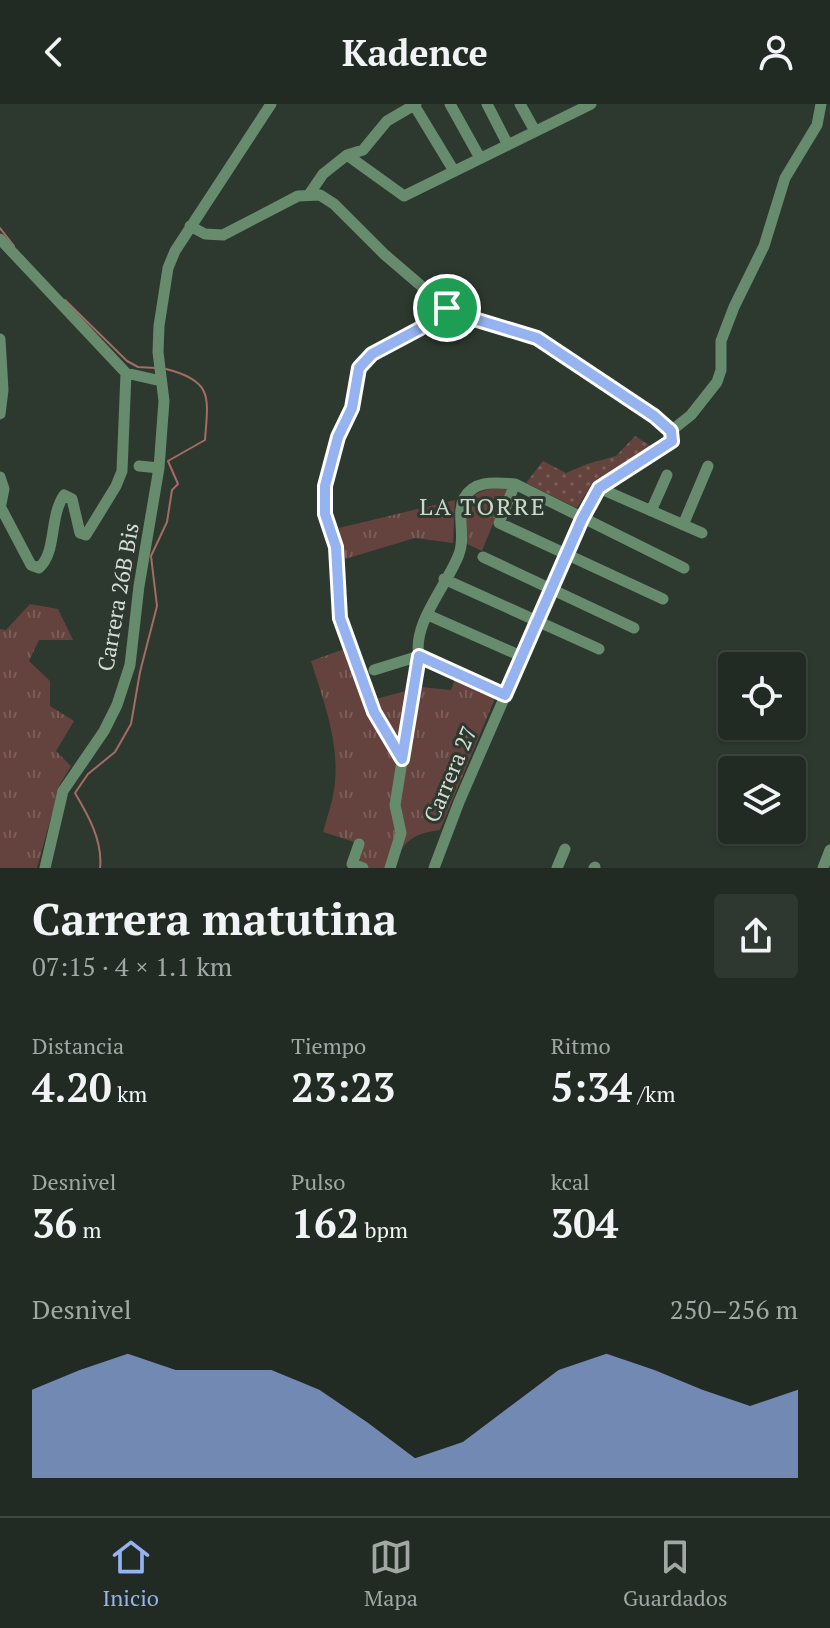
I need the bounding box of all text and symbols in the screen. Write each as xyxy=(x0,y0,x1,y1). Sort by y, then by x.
text: Kadence xyxy=(342,29,488,76)
icon: back xyxy=(32,30,76,74)
icon: person xyxy=(754,30,798,74)
pin xyxy=(413,274,481,342)
icon: arrive xyxy=(425,286,469,330)
district label: LA TORRE xyxy=(419,490,547,522)
street label: Carrera 26B Bis xyxy=(90,520,145,673)
map controls xyxy=(718,652,806,844)
button: locate xyxy=(718,652,806,740)
street label: Carrera 27 xyxy=(416,721,483,826)
button: layers xyxy=(718,756,806,844)
text: Carrera matutina xyxy=(32,889,397,948)
button: share xyxy=(714,894,798,978)
text: 07:15 · 4 × 1.1 km xyxy=(32,949,232,983)
text: Distancia xyxy=(32,1031,124,1060)
text: Tiempo xyxy=(291,1031,366,1060)
text: Ritmo xyxy=(551,1031,611,1060)
text: 4.20 xyxy=(32,1060,112,1113)
text: 23:23 xyxy=(291,1060,395,1113)
text: 5:34 xyxy=(551,1060,632,1113)
text: km xyxy=(112,1079,147,1108)
text: /km xyxy=(632,1079,675,1108)
text: Desnivel xyxy=(32,1167,116,1196)
text: Pulso xyxy=(291,1167,345,1196)
text: kcal xyxy=(551,1167,590,1196)
text: 36 xyxy=(32,1196,77,1249)
text: 162 xyxy=(291,1196,359,1249)
text: 304 xyxy=(551,1196,618,1249)
text: m xyxy=(77,1215,102,1244)
text: bpm xyxy=(359,1215,408,1244)
text: Desnivel xyxy=(32,1292,132,1326)
text: 250–256 m xyxy=(670,1292,798,1326)
tab: Inicio xyxy=(103,1535,159,1612)
tab: Mapa xyxy=(364,1535,418,1612)
tab: Guardados xyxy=(623,1535,727,1612)

